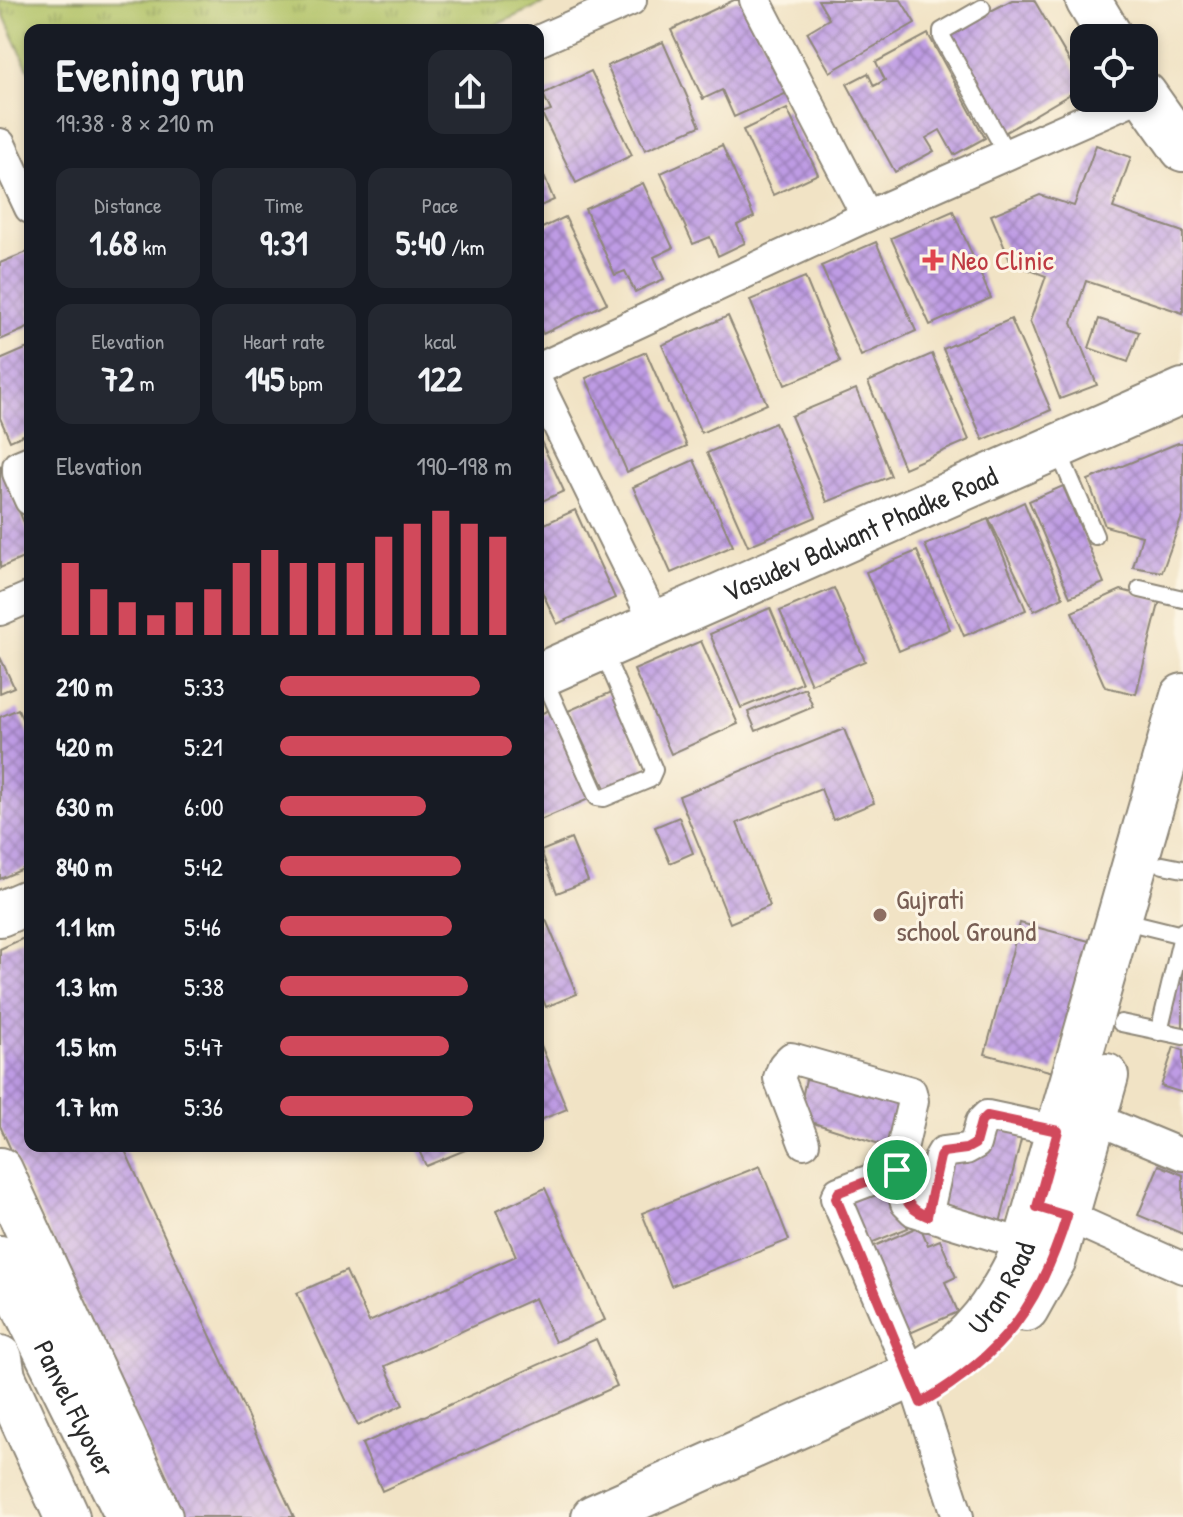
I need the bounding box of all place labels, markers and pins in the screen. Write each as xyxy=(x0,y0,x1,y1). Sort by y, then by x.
place label: Neo Clinic xyxy=(951,241,1054,279)
marker: Neo Clinic xyxy=(922,249,944,271)
place label: Gujrati school Ground xyxy=(896,880,1036,950)
marker: Gujrati school Ground xyxy=(871,906,889,924)
pin xyxy=(863,1136,931,1204)

